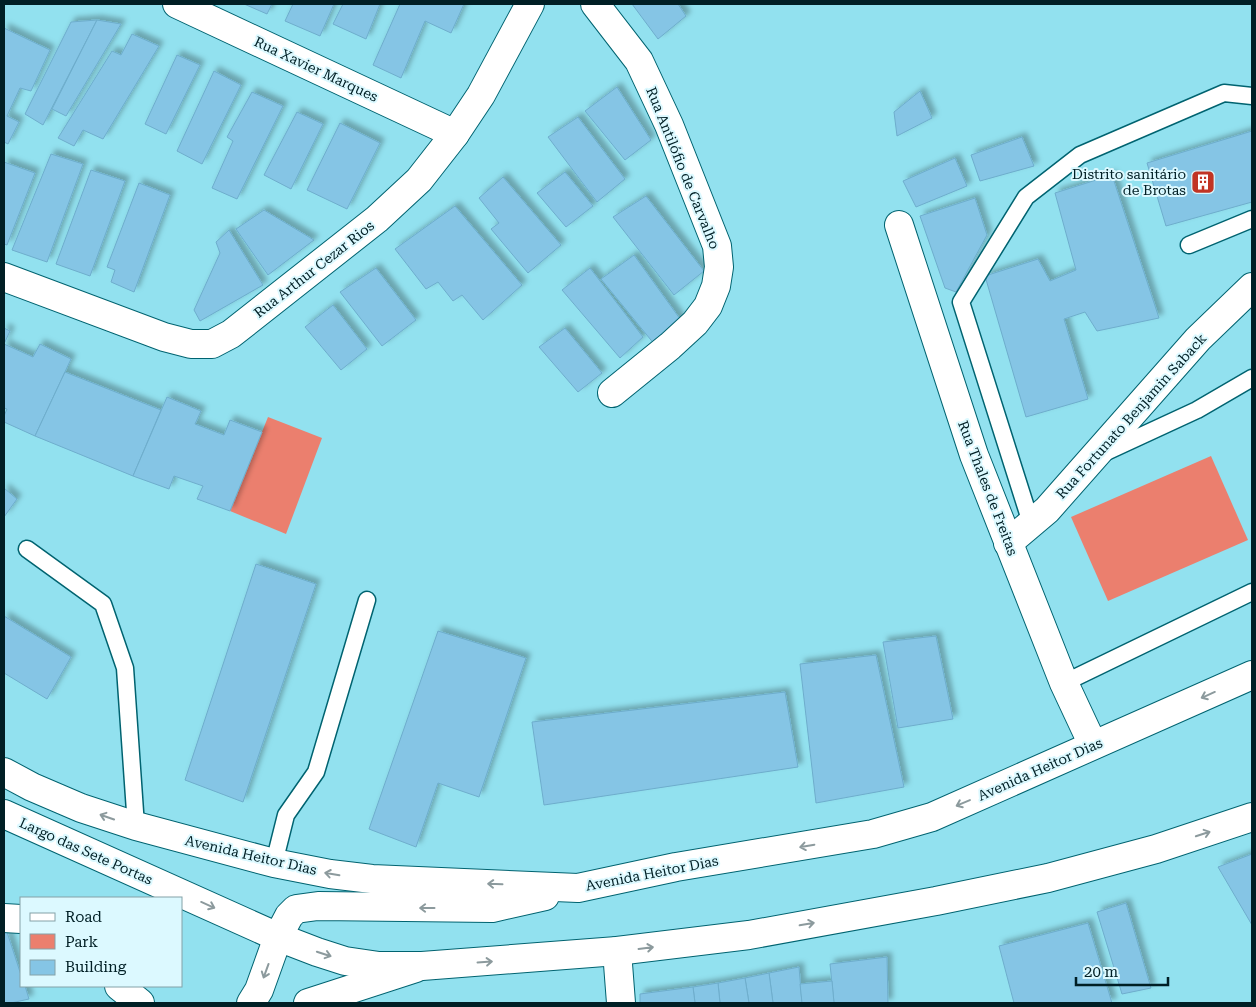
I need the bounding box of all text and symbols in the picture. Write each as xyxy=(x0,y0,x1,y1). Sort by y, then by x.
street label: Rua Xavier Marques xyxy=(252,33,381,105)
street label: Rua Antilófio de Carvalho xyxy=(643,85,723,251)
place label: Distrito sanitário de Brotas xyxy=(1072,166,1186,198)
building icon: Distrito sanitário de Brotas xyxy=(1190,169,1216,195)
street label: Rua Arthur Cezar Rios xyxy=(251,217,377,321)
street label: Rua Fortunato Benjamin Saback xyxy=(1053,330,1209,502)
street label: Rua Thales de Freitas xyxy=(955,418,1021,558)
one-way arrow xyxy=(1201,690,1216,700)
street label: Avenida Heitor Dias xyxy=(975,734,1105,804)
one-way arrow xyxy=(956,799,971,809)
one-way arrow xyxy=(100,812,116,821)
street label: Largo das Sete Portas xyxy=(17,814,155,888)
one-way arrow xyxy=(1194,828,1210,838)
street label: Avenida Heitor Dias xyxy=(184,832,319,878)
one-way arrow xyxy=(799,841,815,851)
street label: Avenida Heitor Dias xyxy=(584,852,720,894)
one-way arrow xyxy=(325,868,341,878)
one-way arrow xyxy=(487,880,503,889)
legend xyxy=(20,897,182,987)
one-way arrow xyxy=(200,901,215,911)
one-way arrow xyxy=(419,903,435,913)
text: Road xyxy=(65,908,102,926)
one-way arrow xyxy=(799,919,815,929)
text: Park xyxy=(65,933,99,951)
one-way arrow xyxy=(638,943,654,953)
one-way arrow xyxy=(315,950,331,959)
scale bar xyxy=(1076,954,1168,986)
one-way arrow xyxy=(476,957,492,966)
text: Building xyxy=(65,958,127,976)
one-way arrow xyxy=(261,962,270,978)
text: 20 m xyxy=(1084,963,1119,981)

